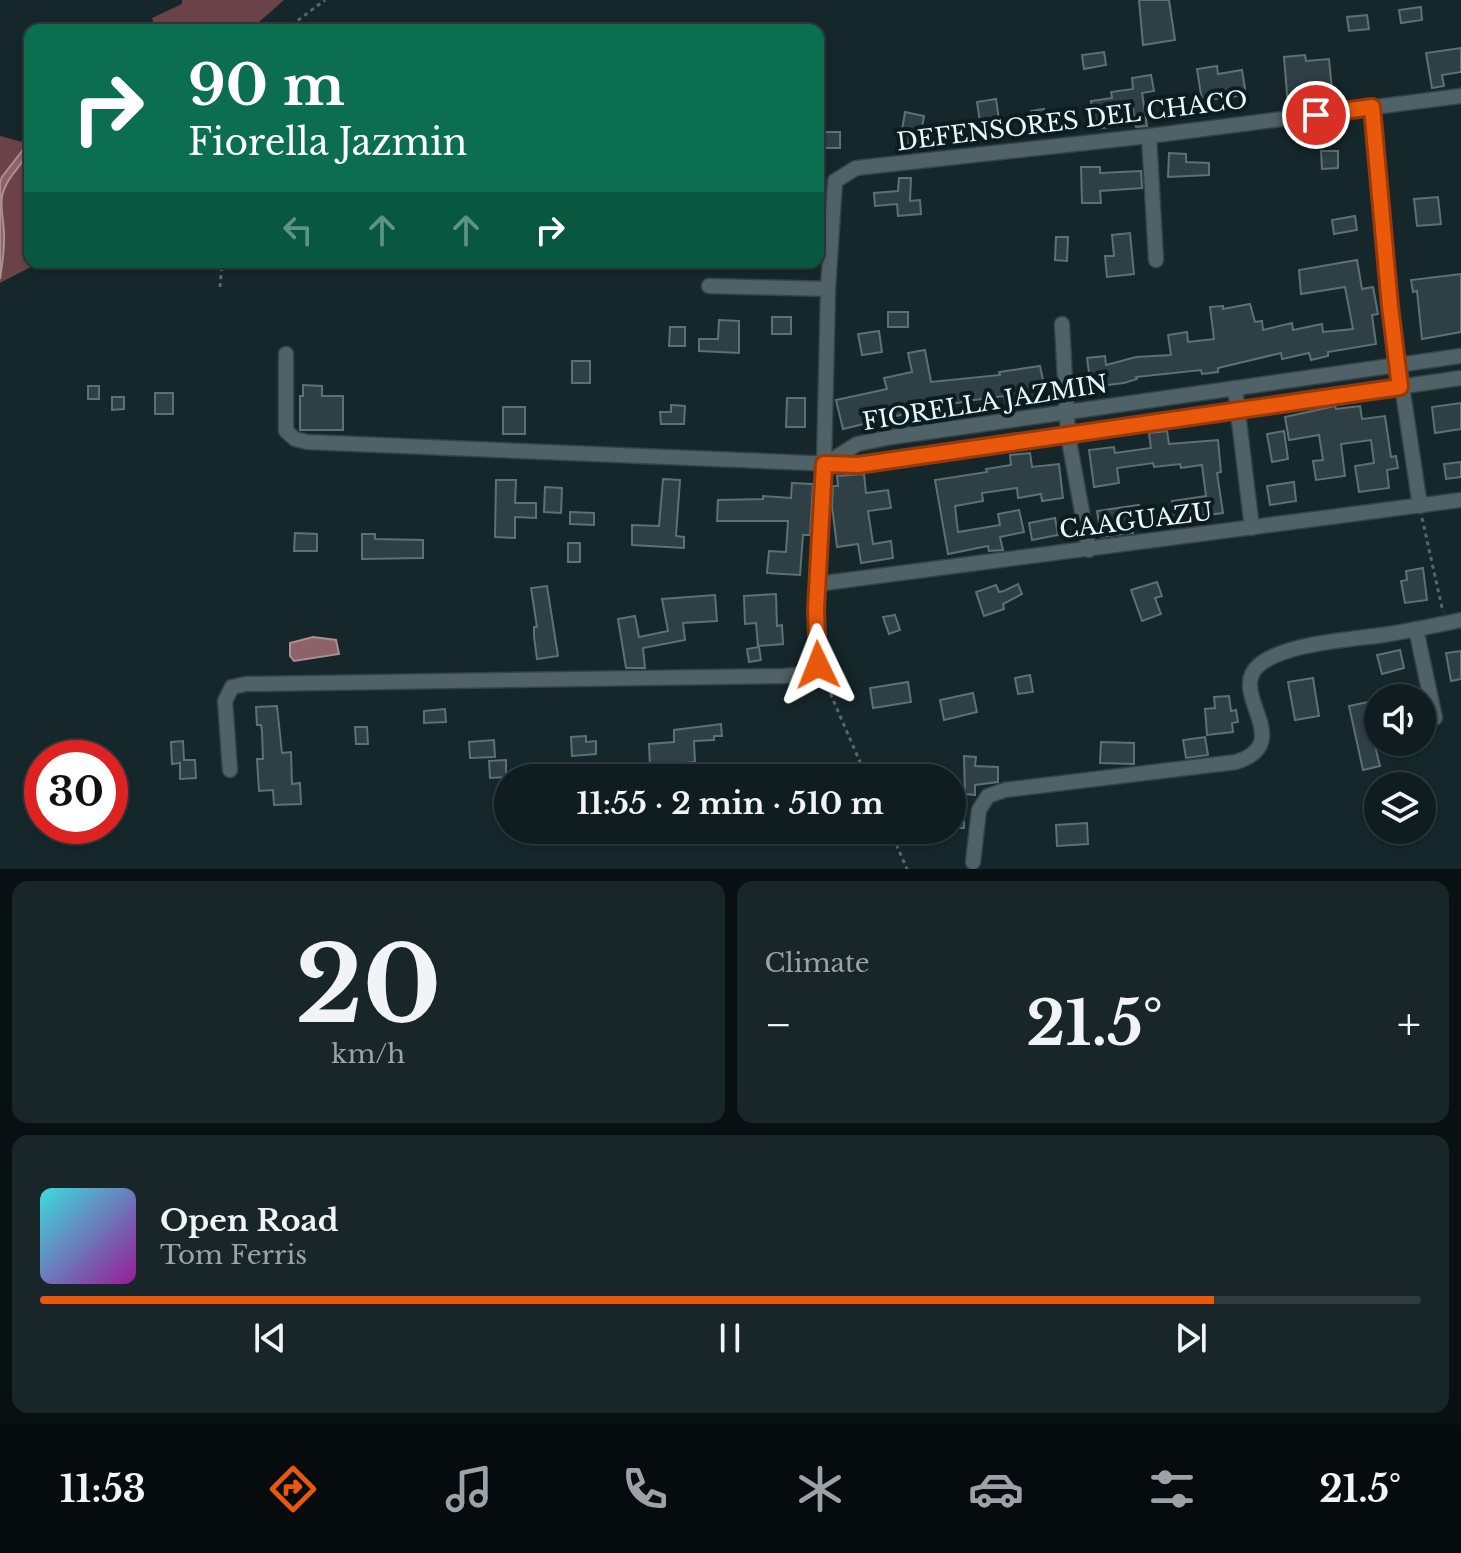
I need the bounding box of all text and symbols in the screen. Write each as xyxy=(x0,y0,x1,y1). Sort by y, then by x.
text: 90 m xyxy=(188,51,345,120)
icon: right xyxy=(56,56,160,160)
pin xyxy=(1282,81,1350,149)
street label: DEFENSORES DEL CHACO xyxy=(895,85,1249,156)
icon: arrive xyxy=(1294,93,1338,137)
text: Fiorella Jazmin xyxy=(188,120,467,165)
icon: left xyxy=(276,208,320,252)
icon: ahead xyxy=(360,208,404,252)
icon: ahead xyxy=(444,208,488,252)
icon: right xyxy=(528,208,572,252)
street label: FIORELLA JAZMIN xyxy=(860,369,1110,436)
street label: CAAGUAZU xyxy=(1058,497,1214,544)
position arrow xyxy=(776,623,860,707)
map controls xyxy=(1364,684,1436,844)
button: sound xyxy=(1364,684,1436,756)
speed limit sign: 30 xyxy=(24,740,128,844)
button: layers xyxy=(1364,772,1436,844)
text: 11:55 · 2 min · 510 m xyxy=(576,785,884,822)
text: 20 xyxy=(295,921,441,1050)
text: Climate xyxy=(765,947,870,979)
text: 21.5° xyxy=(1026,987,1163,1061)
text: − xyxy=(765,997,792,1052)
text: + xyxy=(1397,997,1421,1052)
text: km/h xyxy=(331,1038,405,1070)
text: Open Road xyxy=(160,1202,339,1239)
text: Tom Ferris xyxy=(160,1239,307,1271)
icon: previous xyxy=(248,1316,292,1360)
icon: pause xyxy=(708,1316,752,1360)
icon: next xyxy=(1169,1316,1213,1360)
icon: directions xyxy=(265,1461,321,1517)
icon: music xyxy=(441,1461,497,1517)
icon: phone xyxy=(617,1461,673,1517)
icon: climate xyxy=(792,1461,848,1517)
icon: car xyxy=(968,1461,1024,1517)
icon: filters xyxy=(1144,1461,1200,1517)
text: 11:53 xyxy=(60,1467,146,1512)
text: 21.5° xyxy=(1319,1467,1401,1512)

